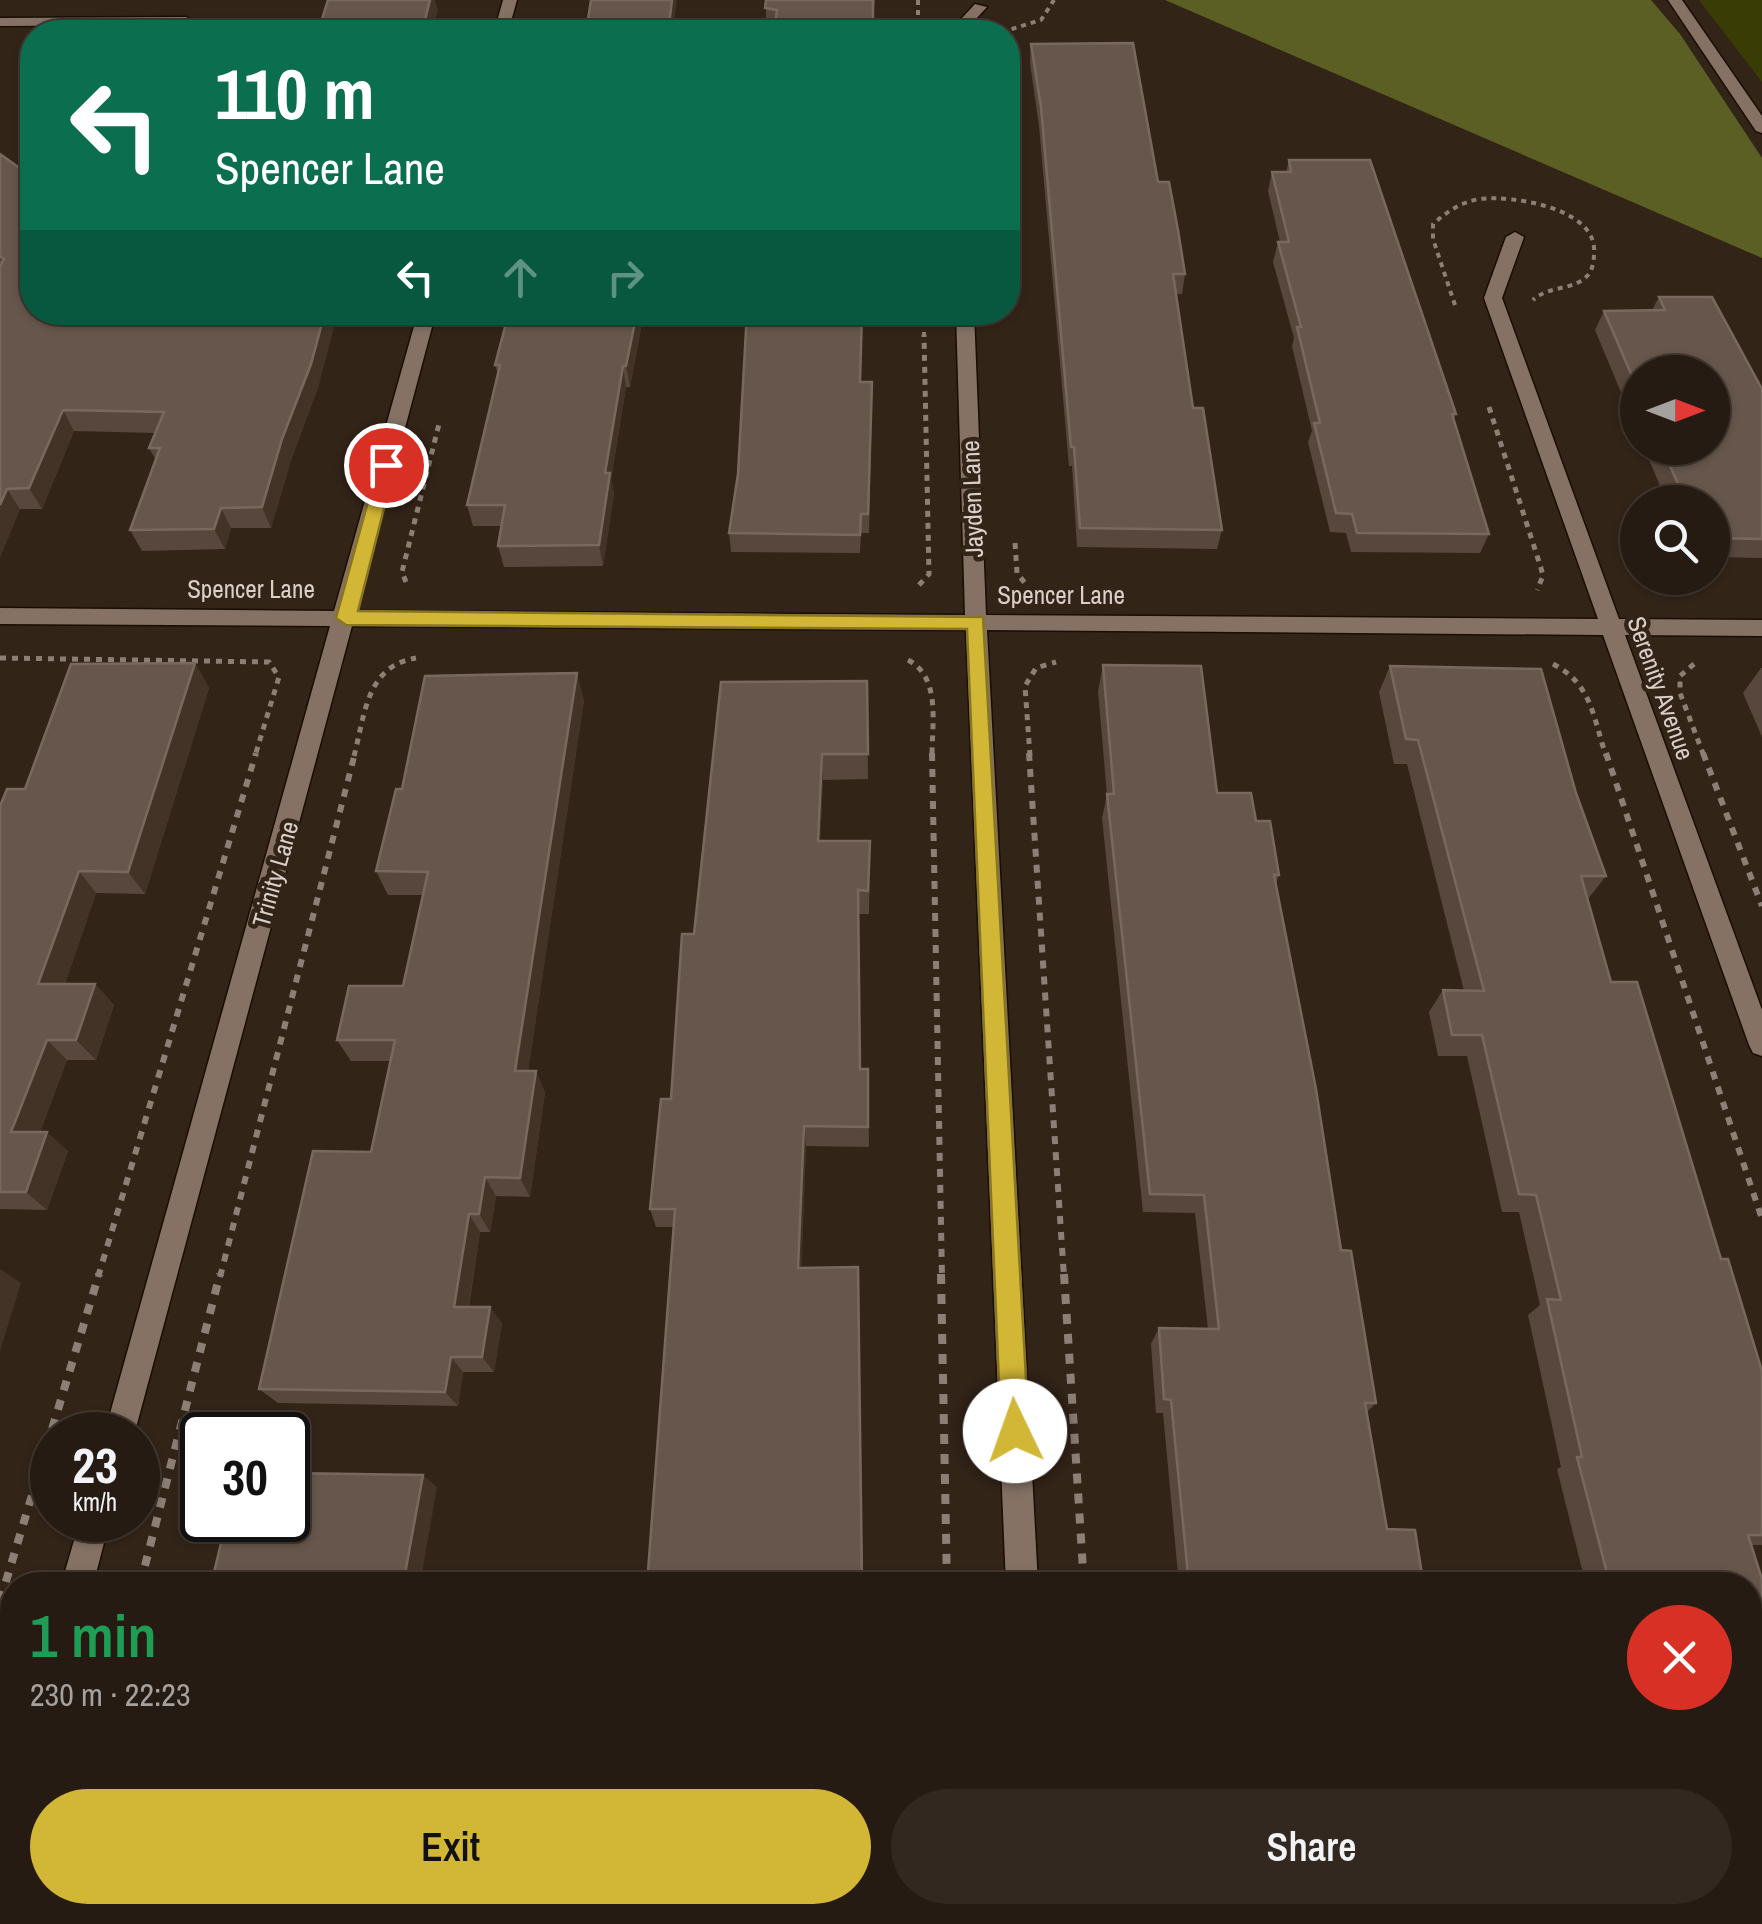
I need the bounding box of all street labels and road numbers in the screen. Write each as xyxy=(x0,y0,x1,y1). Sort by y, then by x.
street label: Jayden Lane xyxy=(953,440,991,558)
street label: Spencer Lane xyxy=(187,572,315,606)
street label: Spencer Lane xyxy=(997,578,1125,612)
street label: Serenity Avenue xyxy=(1619,612,1703,764)
street label: Trinity Lane xyxy=(244,817,306,931)

